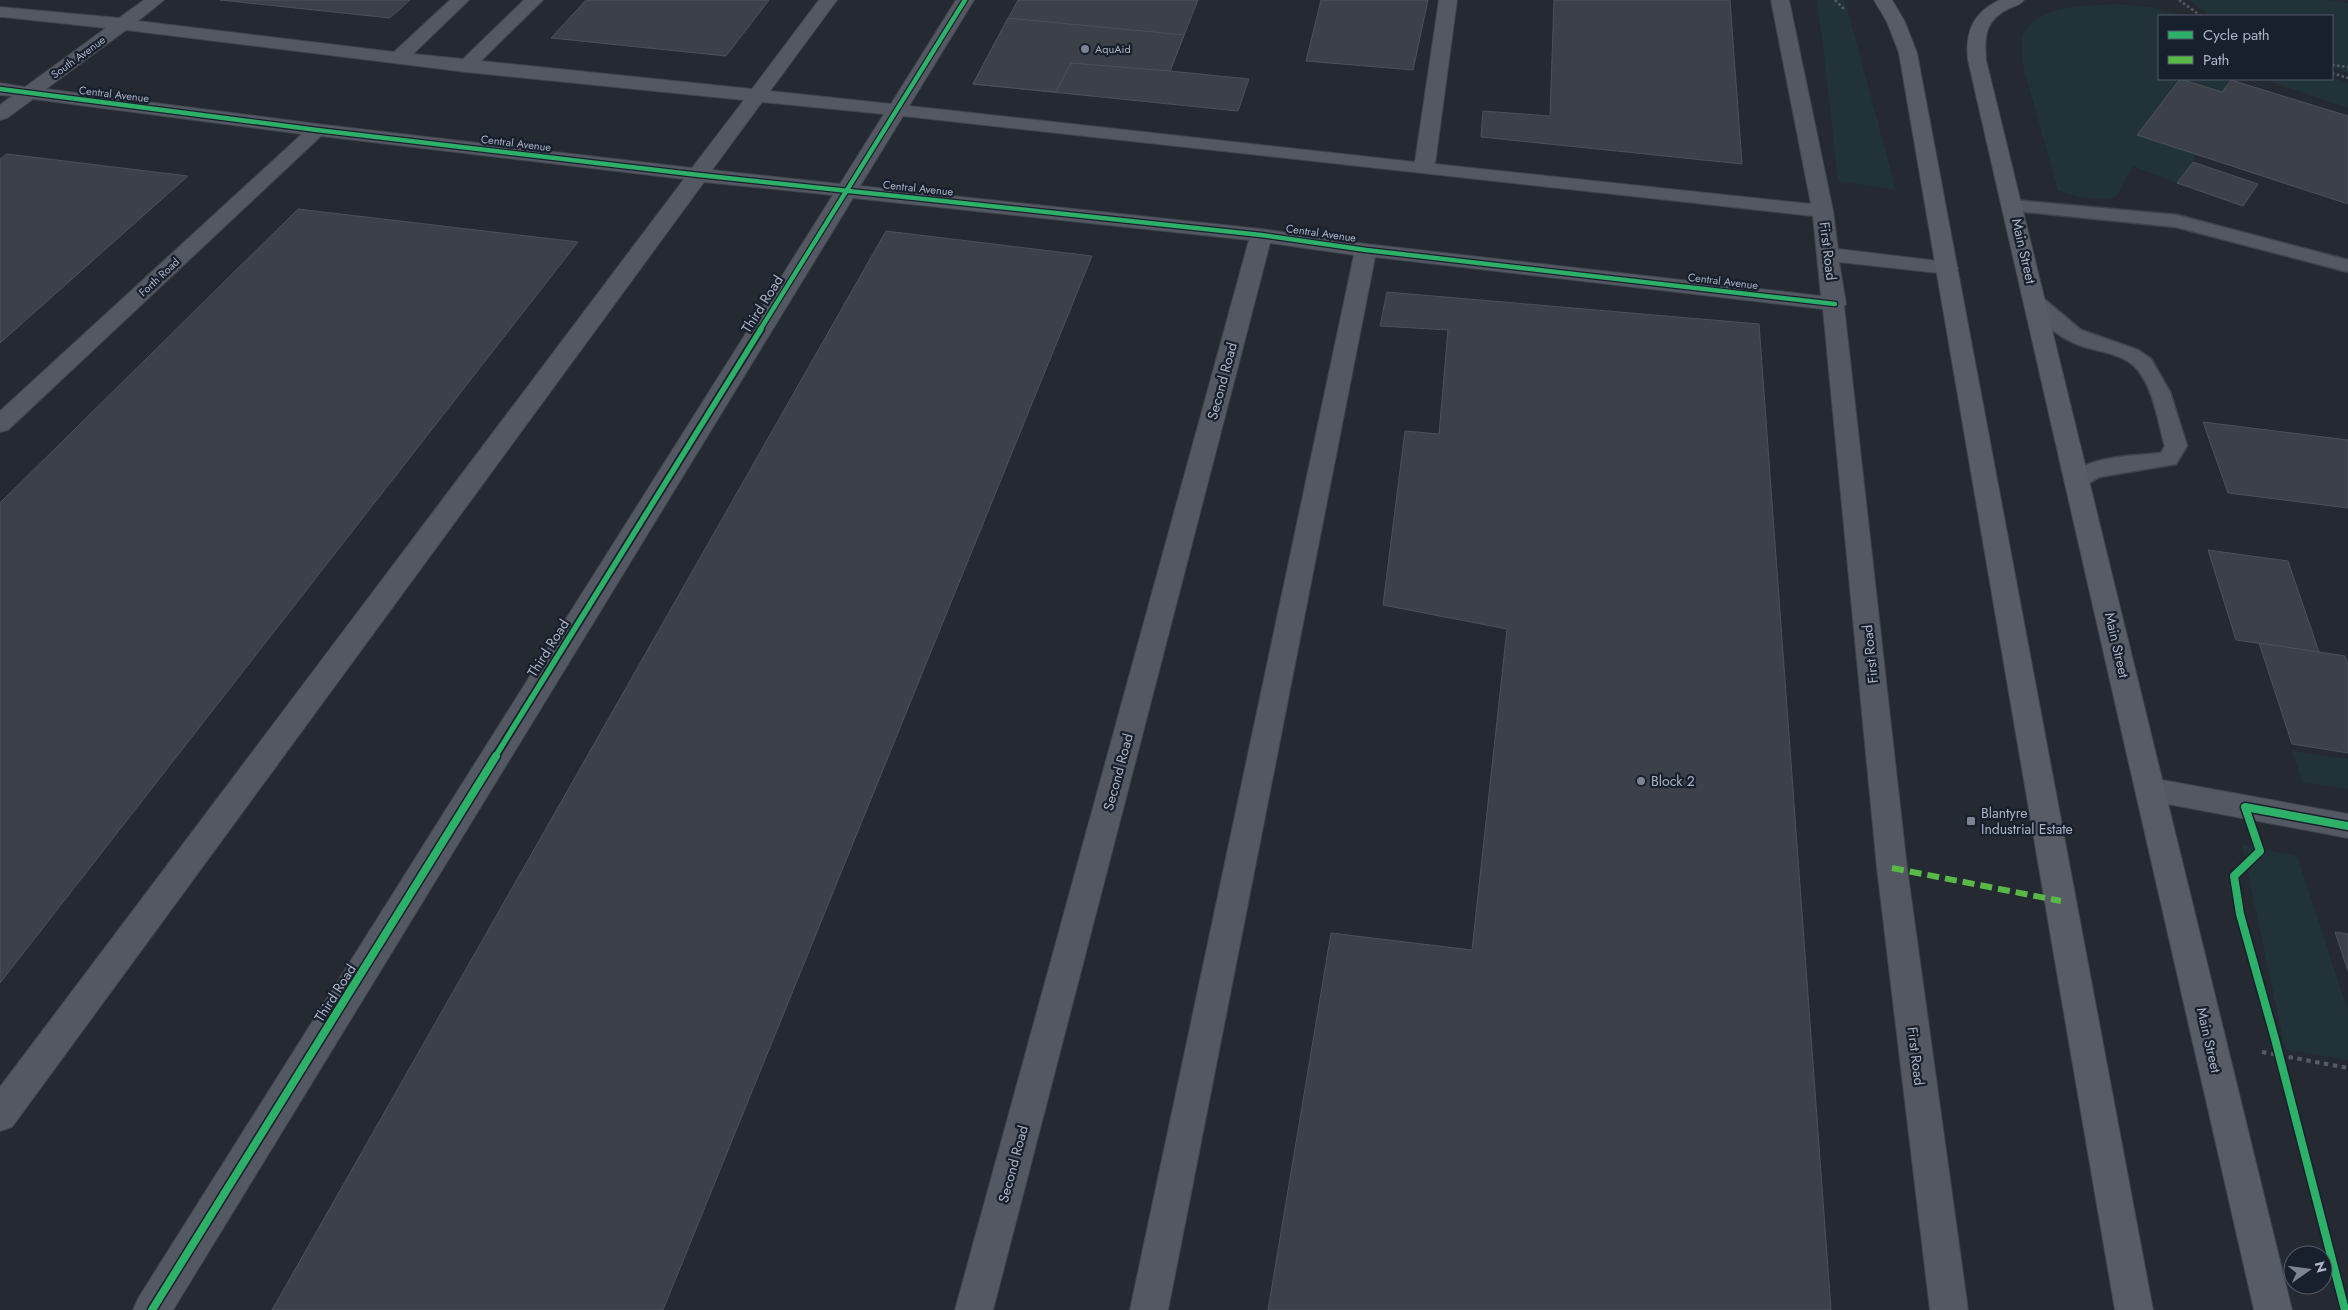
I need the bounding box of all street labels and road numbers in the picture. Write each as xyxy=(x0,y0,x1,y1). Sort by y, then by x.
street label: South Avenue xyxy=(47,32,109,82)
street label: Central Avenue xyxy=(78,82,150,106)
street label: Central Avenue xyxy=(480,131,552,155)
street label: Central Avenue xyxy=(882,176,954,200)
street label: Main Street xyxy=(2007,216,2041,286)
street label: Central Avenue xyxy=(1285,220,1357,246)
street label: First Road xyxy=(1814,221,1842,281)
street label: Forth Road xyxy=(135,254,183,300)
street label: Central Avenue xyxy=(1687,269,1759,293)
street label: Third Road xyxy=(736,271,788,337)
street label: Second Road xyxy=(1202,340,1242,422)
street label: Main Street xyxy=(2100,610,2134,680)
street label: Third Road xyxy=(522,615,574,681)
street label: First Road xyxy=(1857,624,1883,684)
street label: Second Road xyxy=(1098,731,1138,813)
street label: Third Road xyxy=(309,960,361,1026)
street label: Main Street xyxy=(2192,1005,2226,1075)
street label: First Road xyxy=(1902,1026,1930,1086)
street label: Second Road xyxy=(993,1123,1033,1205)

